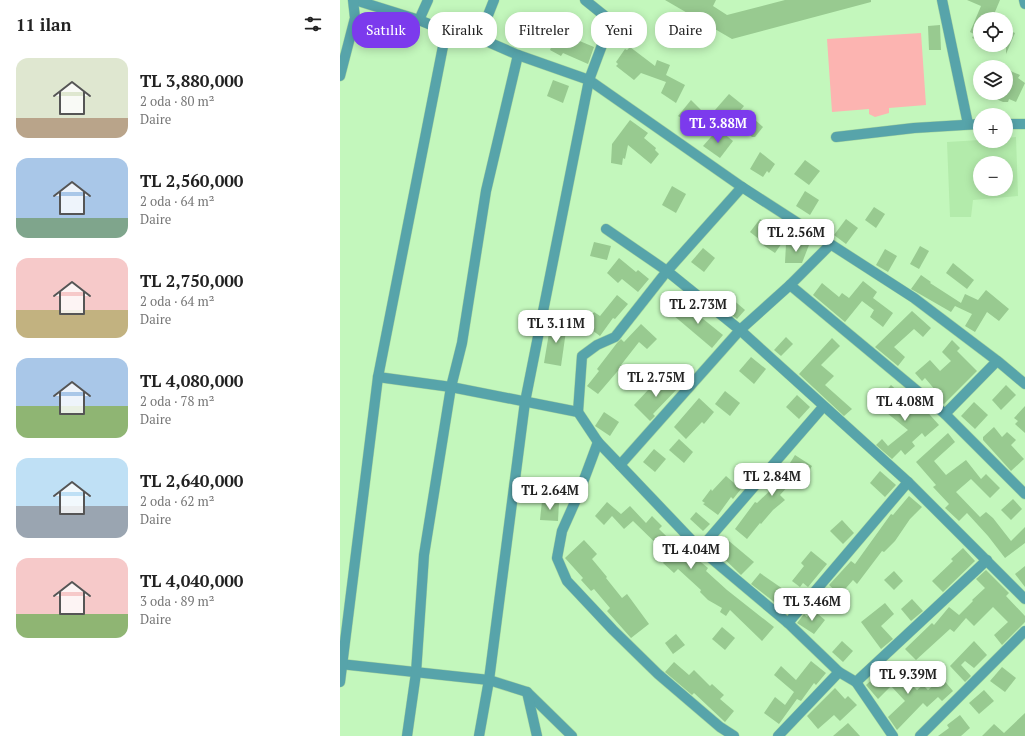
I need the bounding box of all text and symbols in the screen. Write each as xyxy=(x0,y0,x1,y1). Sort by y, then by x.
chip: Satılık xyxy=(352,12,420,48)
chip: Kiralık xyxy=(428,12,497,48)
chip: Filtreler xyxy=(505,12,583,48)
chip: Yeni xyxy=(591,12,647,48)
chip: Daire xyxy=(655,12,716,48)
map controls xyxy=(973,12,1013,196)
button: locate xyxy=(973,12,1013,52)
text: 11 ilan xyxy=(16,13,72,36)
icon: filters xyxy=(302,13,324,35)
button: layers xyxy=(973,60,1013,100)
text: TL 3,880,000 xyxy=(140,69,243,92)
icon: home xyxy=(48,74,96,122)
text: 2 oda · 80 m² xyxy=(140,92,214,110)
button: + xyxy=(973,108,1013,148)
text: Daire xyxy=(140,110,171,128)
pin: TL 3.88M xyxy=(677,110,759,144)
text: TL 3.88M xyxy=(689,114,747,132)
button: − xyxy=(973,156,1013,196)
text: TL 2,560,000 xyxy=(140,169,243,192)
icon: home xyxy=(48,174,96,222)
text: 2 oda · 64 m² xyxy=(140,192,214,210)
text: Daire xyxy=(140,210,171,228)
pin: TL 2.56M xyxy=(755,219,837,253)
text: TL 2.56M xyxy=(767,223,825,241)
text: TL 2,750,000 xyxy=(140,269,243,292)
icon: home xyxy=(48,274,96,322)
pin: TL 2.73M xyxy=(657,291,739,325)
text: 2 oda · 64 m² xyxy=(140,292,214,310)
text: TL 2.73M xyxy=(669,295,727,313)
text: Daire xyxy=(140,310,171,328)
pin: TL 3.11M xyxy=(515,310,597,344)
text: TL 3.11M xyxy=(527,314,585,332)
pin: TL 2.75M xyxy=(615,364,697,398)
text: TL 2.75M xyxy=(627,368,685,386)
text: TL 4,080,000 xyxy=(140,369,243,392)
icon: home xyxy=(48,374,96,422)
pin: TL 4.08M xyxy=(864,388,946,422)
text: 2 oda · 78 m² xyxy=(140,392,214,410)
text: TL 4.08M xyxy=(876,392,934,410)
text: Daire xyxy=(140,410,171,428)
pin: TL 2.84M xyxy=(731,463,813,497)
text: TL 2.84M xyxy=(743,467,801,485)
text: TL 2,640,000 xyxy=(140,469,243,492)
icon: home xyxy=(48,474,96,522)
pin: TL 2.64M xyxy=(509,477,591,511)
text: TL 2.64M xyxy=(521,481,579,499)
text: 2 oda · 62 m² xyxy=(140,492,214,510)
text: Daire xyxy=(140,510,171,528)
pin: TL 4.04M xyxy=(650,536,732,570)
text: TL 4.04M xyxy=(662,540,720,558)
text: TL 4,040,000 xyxy=(140,569,243,592)
icon: home xyxy=(48,574,96,622)
pin: TL 3.46M xyxy=(771,588,853,622)
text: 3 oda · 89 m² xyxy=(140,592,214,610)
text: TL 3.46M xyxy=(783,592,841,610)
text: Daire xyxy=(140,610,171,628)
pin: TL 9.39M xyxy=(867,661,949,695)
text: TL 9.39M xyxy=(879,665,937,683)

